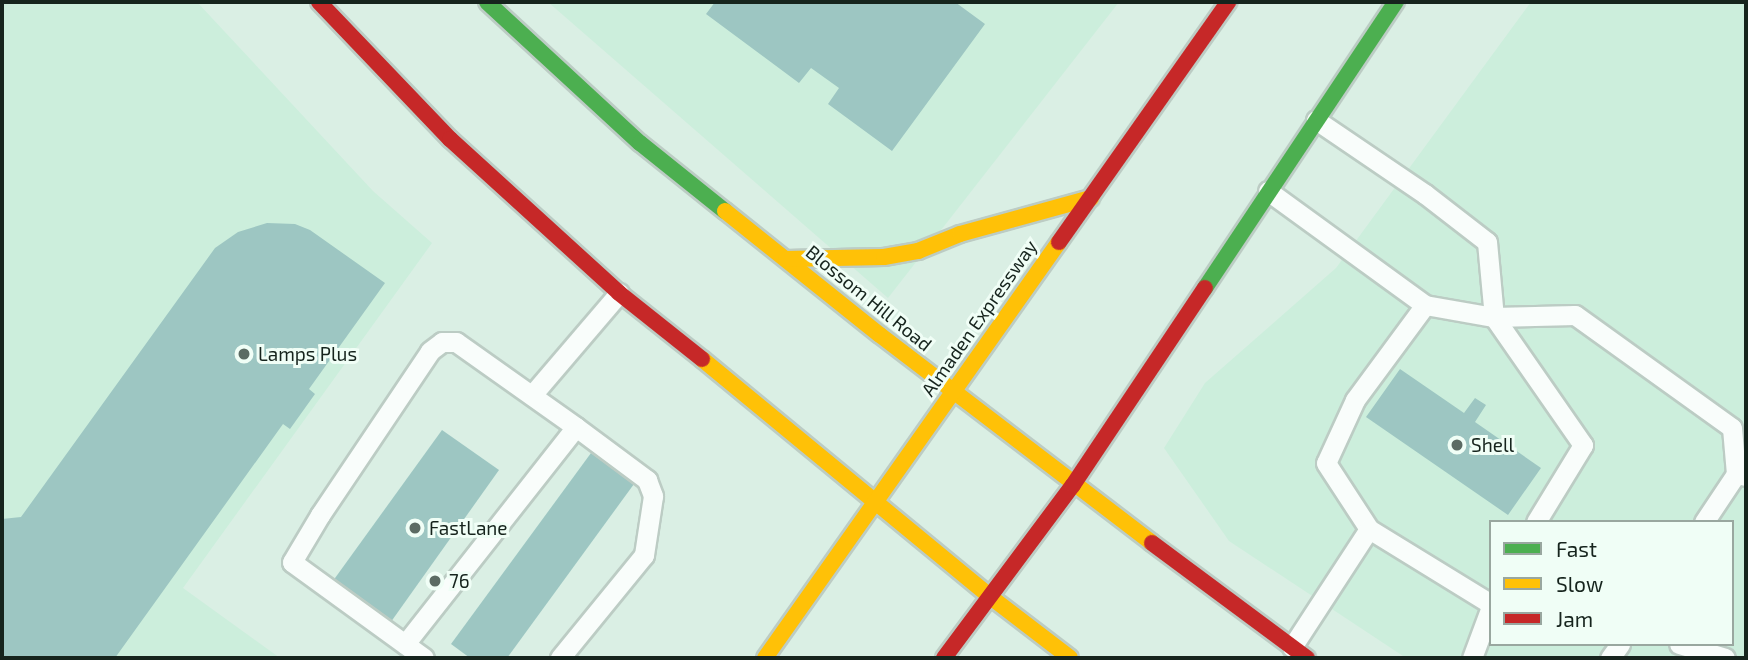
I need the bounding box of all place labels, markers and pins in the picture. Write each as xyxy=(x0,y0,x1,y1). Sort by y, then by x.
place label: Lamps Plus xyxy=(258,343,357,365)
marker: Lamps Plus xyxy=(236,346,252,362)
place label: Shell xyxy=(1471,434,1514,456)
marker: Shell xyxy=(1449,437,1465,453)
place label: FastLane xyxy=(429,517,508,539)
marker: FastLane xyxy=(407,520,423,536)
place label: 76 xyxy=(449,570,470,592)
marker: 76 xyxy=(427,573,443,589)

